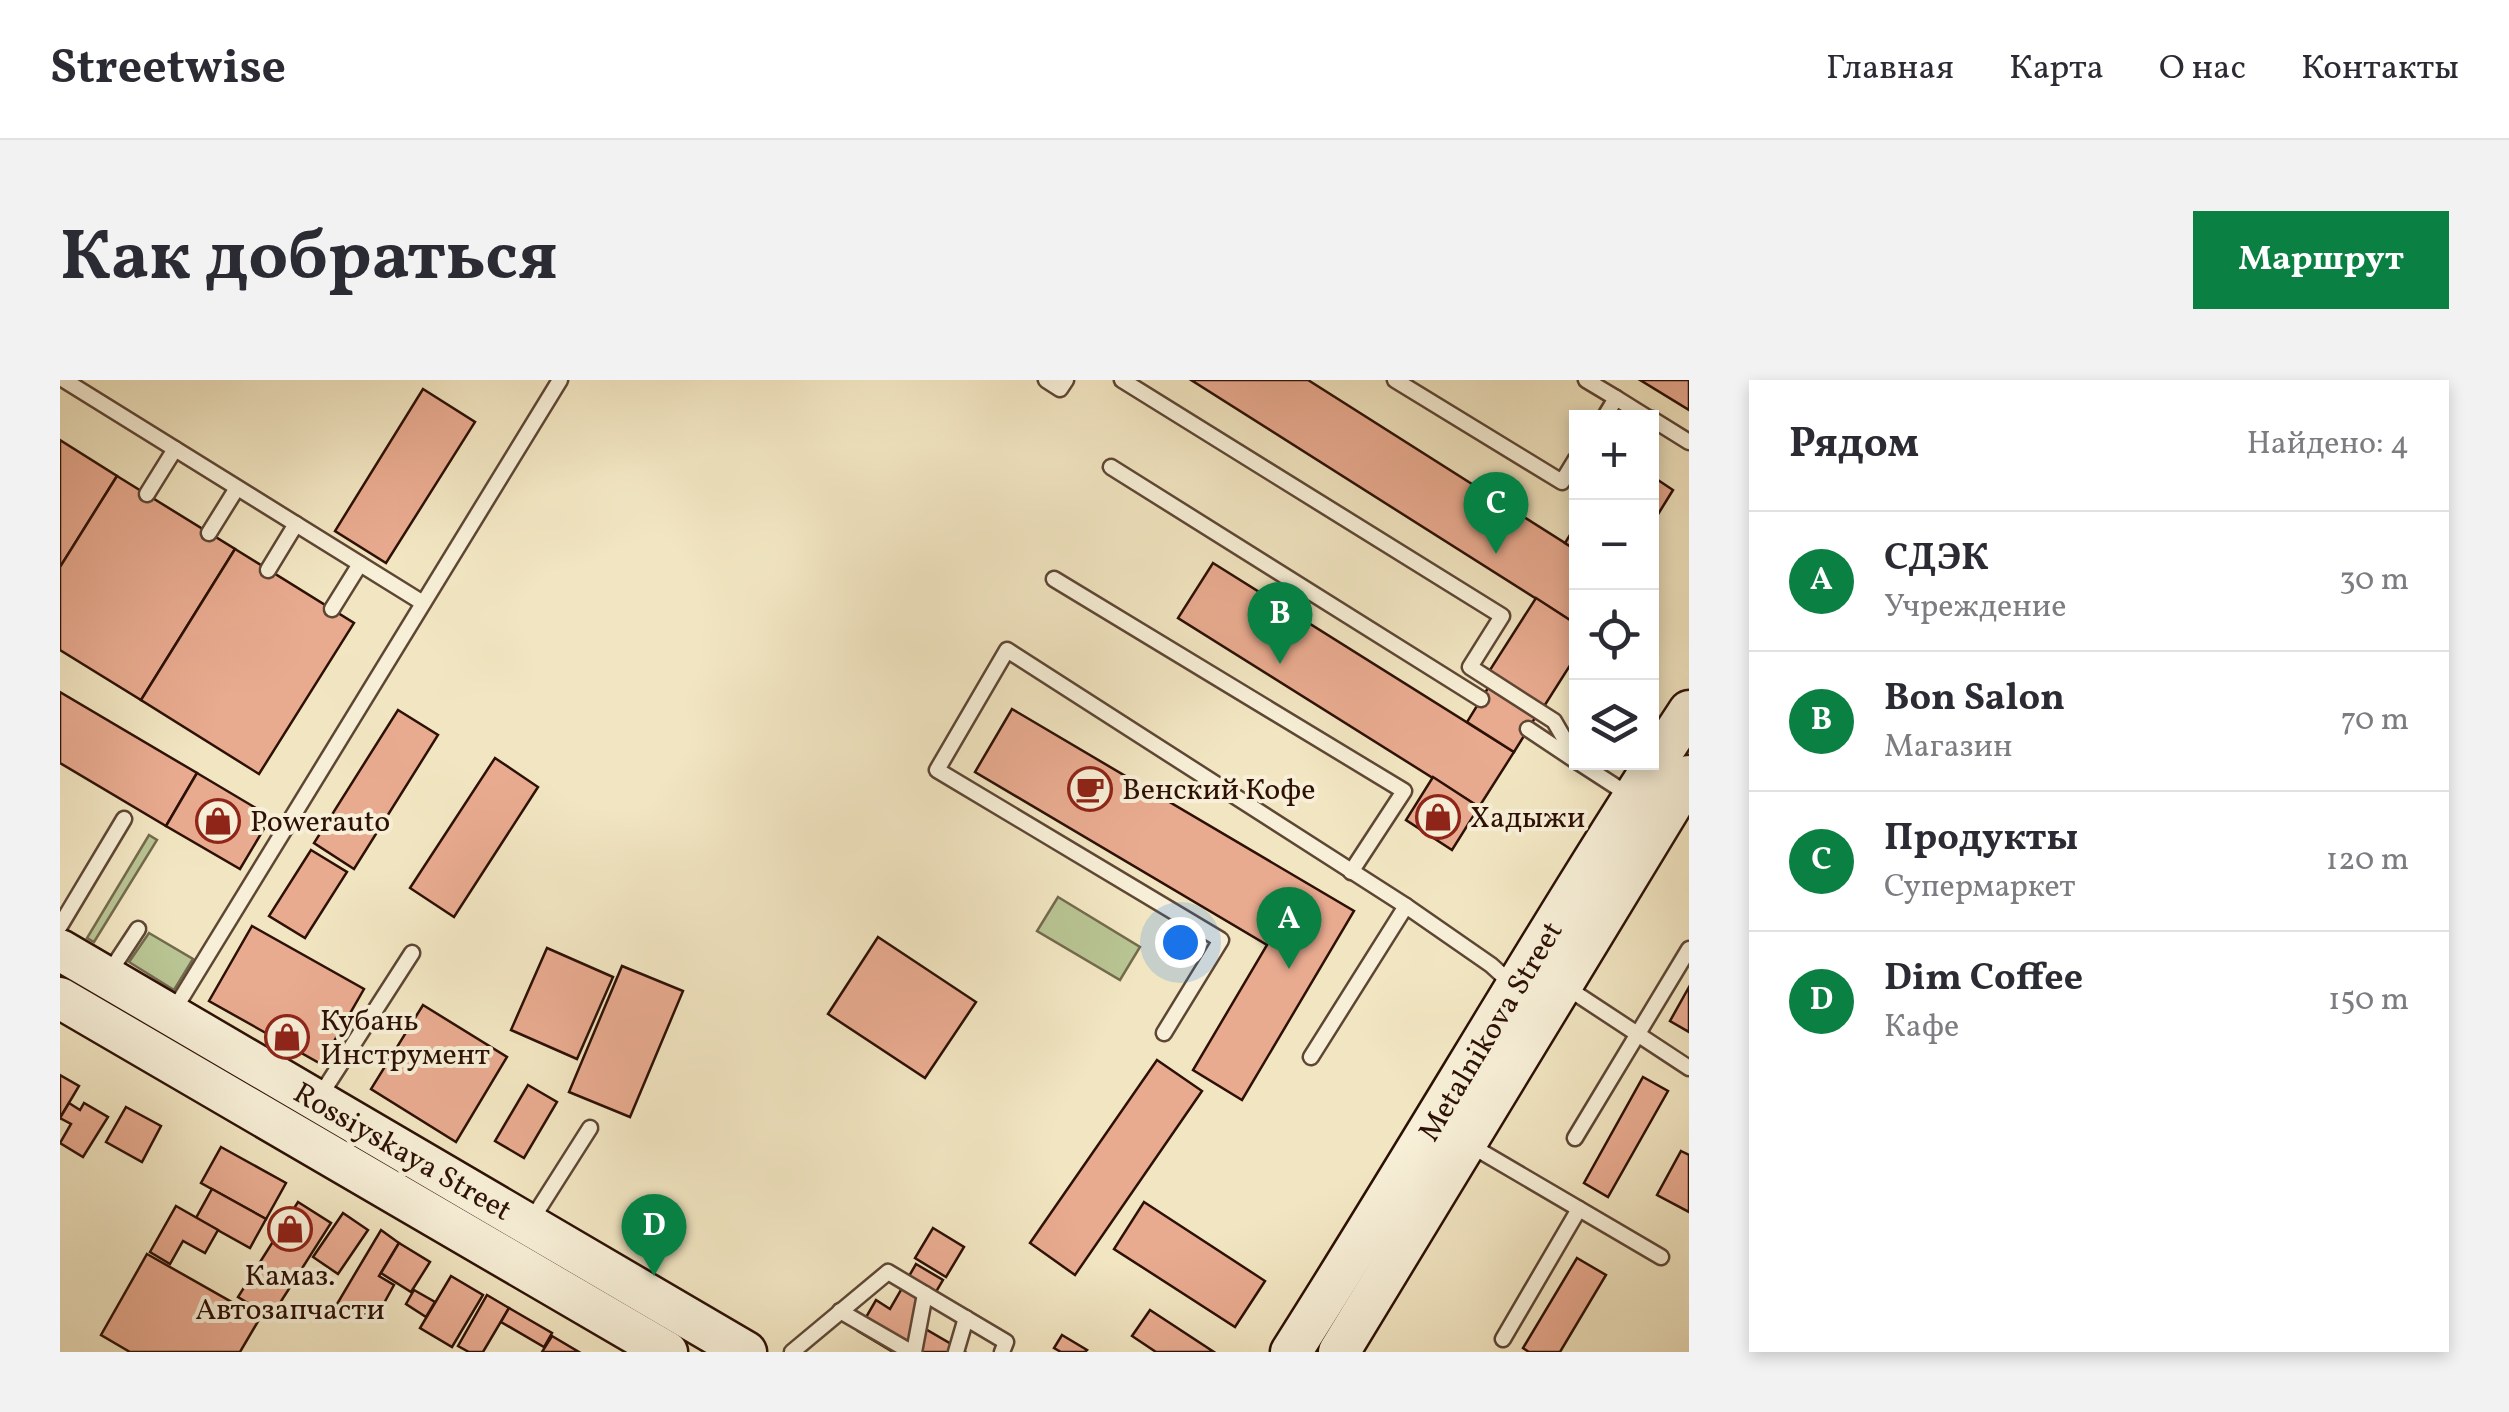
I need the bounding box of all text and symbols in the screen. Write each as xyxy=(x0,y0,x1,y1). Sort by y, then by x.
text: Streetwise xyxy=(50,36,286,103)
text: Главная xyxy=(1826,45,1954,93)
text: Карта xyxy=(2009,45,2104,93)
text: О нас xyxy=(2159,45,2246,93)
text: Контакты xyxy=(2301,45,2459,93)
text: Как добраться xyxy=(60,211,558,309)
button: Маршрут xyxy=(2193,211,2449,309)
map controls xyxy=(1569,410,1659,770)
button: + xyxy=(1569,410,1659,500)
text: Рядом xyxy=(1789,416,1919,475)
text: Найдено: 4 xyxy=(2247,423,2409,467)
pin: C xyxy=(1464,471,1528,554)
button: − xyxy=(1569,500,1659,590)
text: СДЭК xyxy=(1884,533,1989,586)
text: A xyxy=(1810,559,1833,603)
text: 30 m xyxy=(2339,559,2409,603)
pin: B xyxy=(1248,582,1312,664)
text: Учреждение xyxy=(1884,586,2066,630)
button: locate xyxy=(1569,590,1659,680)
text: Bon Salon xyxy=(1884,673,2065,726)
button: layers xyxy=(1569,680,1659,770)
text: B xyxy=(1811,699,1832,743)
text: 70 m xyxy=(2341,699,2409,743)
text: Магазин xyxy=(1884,726,2012,770)
cafe icon: Венский Кофе xyxy=(1067,766,1113,812)
place label: Венский Кофе xyxy=(1122,770,1315,812)
shop icon: Хадыжи xyxy=(1415,794,1461,840)
shop icon: Powerauto xyxy=(195,798,241,844)
place label: Хадыжи xyxy=(1470,798,1585,840)
place label: Powerauto xyxy=(250,802,390,844)
text: Продукты xyxy=(1884,813,2078,866)
text: C xyxy=(1811,839,1832,883)
text: 120 m xyxy=(2326,839,2409,883)
text: Супермаркет xyxy=(1884,866,2075,910)
pin: A xyxy=(1256,886,1322,969)
street label: Metalnikova Street xyxy=(1409,914,1574,1150)
your location xyxy=(1155,917,1206,968)
text: Dim Coffee xyxy=(1884,953,2083,1006)
text: D xyxy=(1810,979,1833,1023)
text: 150 m xyxy=(2328,979,2409,1023)
place label: Кубань Инструмент xyxy=(320,1001,490,1077)
text: Кафе xyxy=(1884,1006,1959,1050)
shop icon: Кубань Инструмент xyxy=(264,1014,310,1060)
street label: Rossiyskaya Street xyxy=(285,1073,519,1232)
pin: D xyxy=(622,1194,686,1276)
shop icon: Камаз. Автозапчасти xyxy=(267,1206,313,1252)
place label: Камаз. Автозапчасти xyxy=(195,1256,385,1332)

